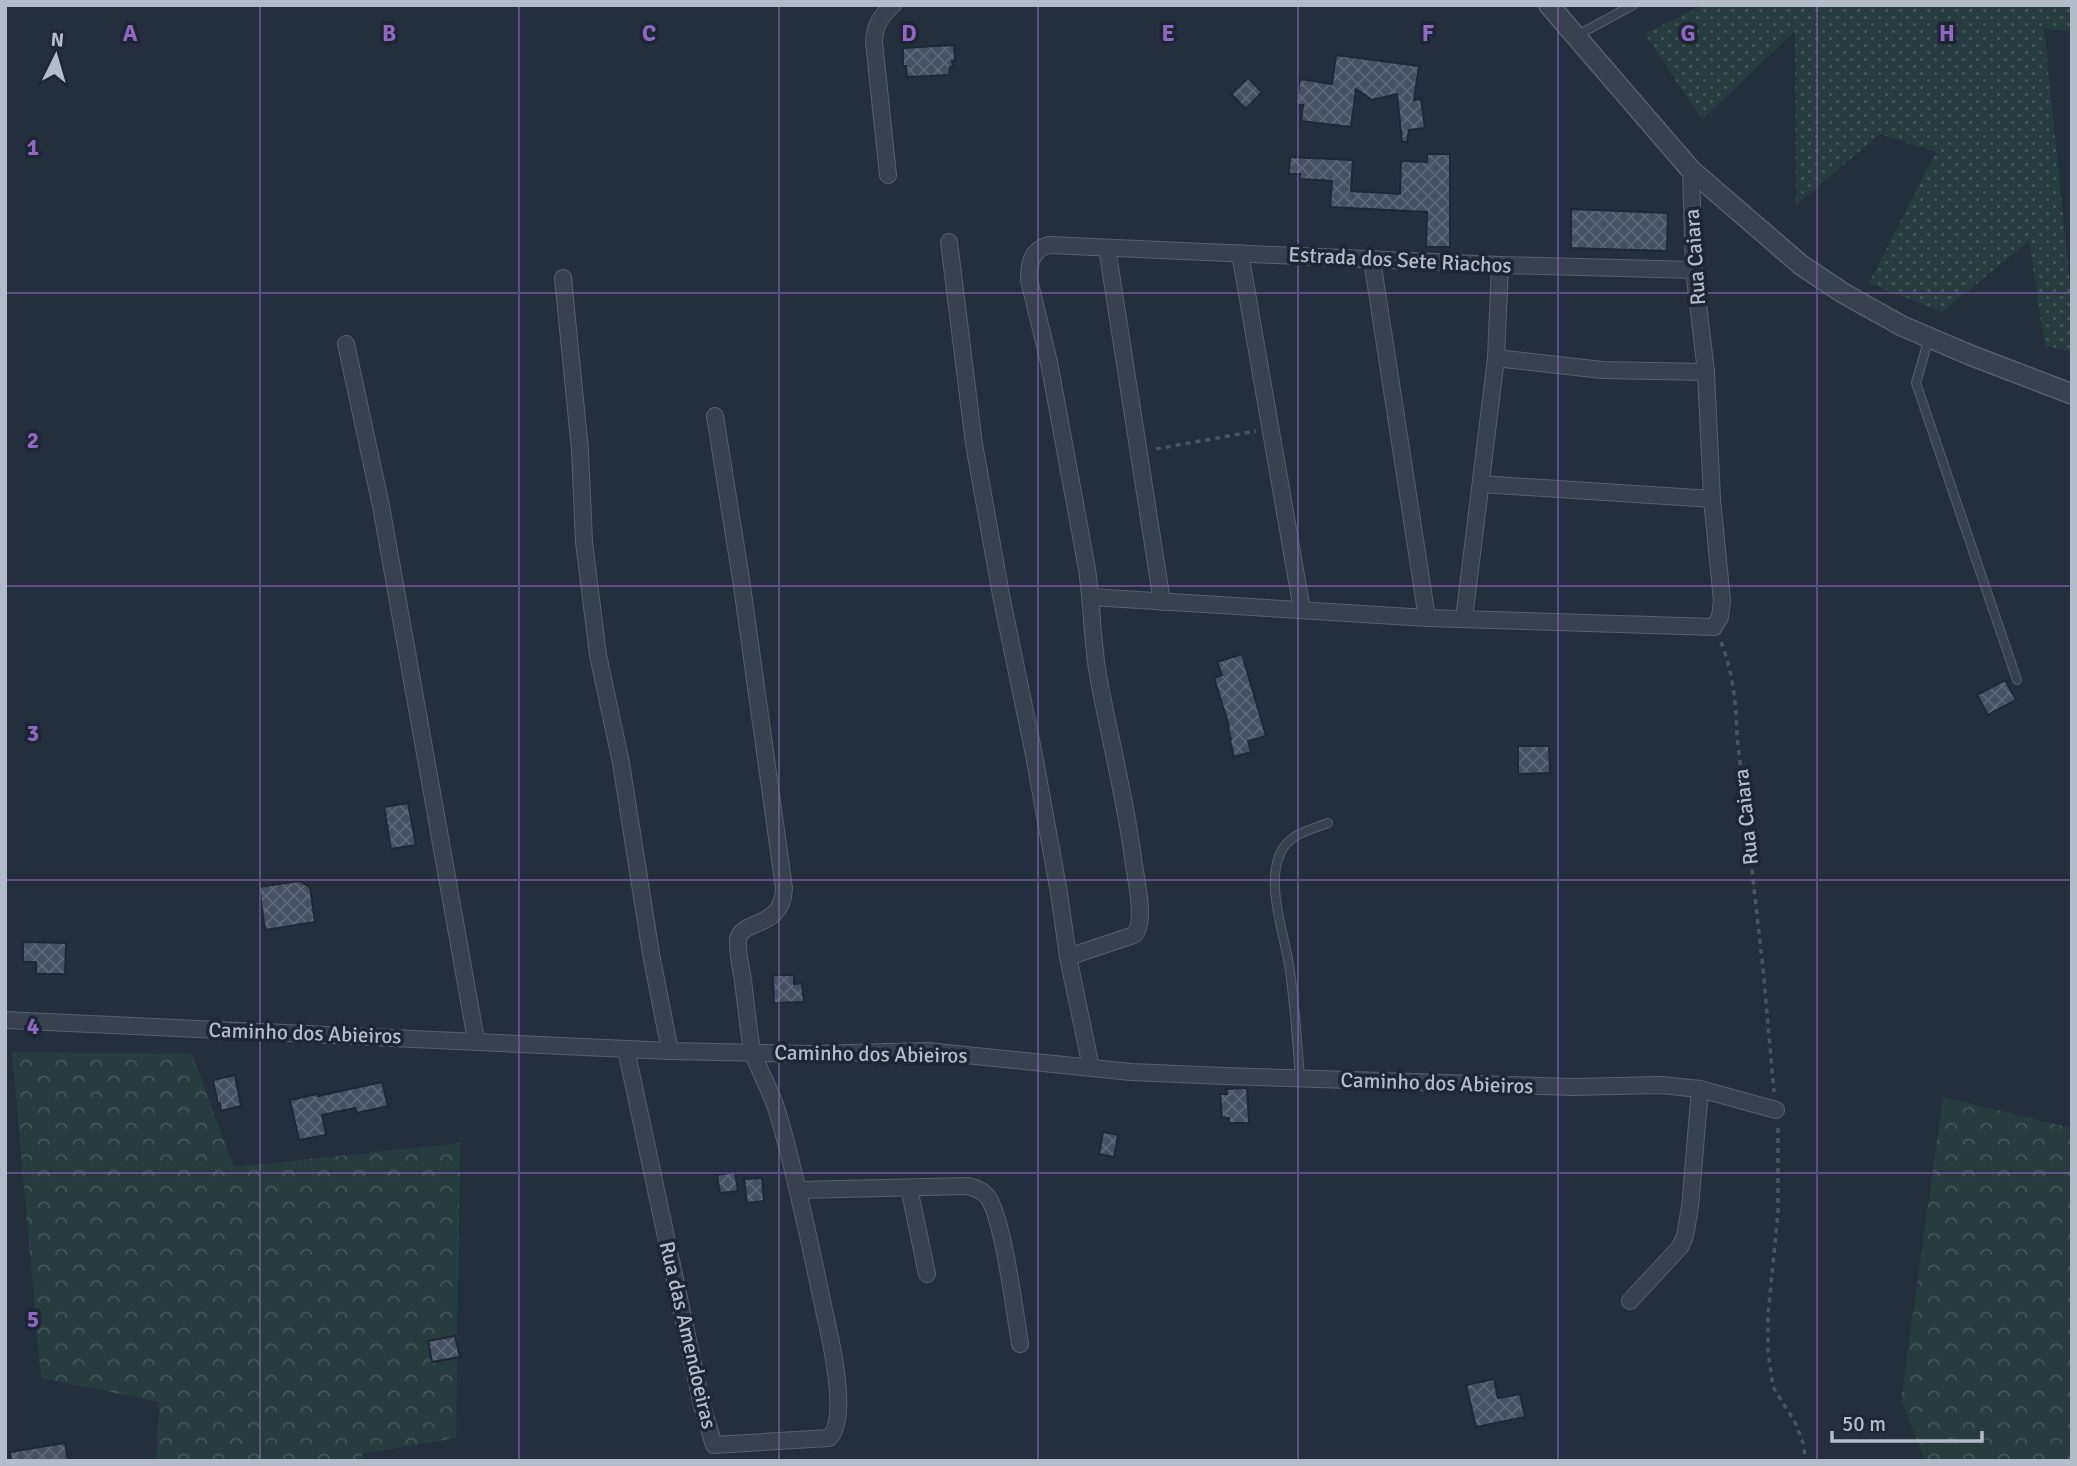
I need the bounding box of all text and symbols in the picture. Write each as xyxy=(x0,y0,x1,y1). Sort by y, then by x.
text: A xyxy=(123,19,138,48)
text: B xyxy=(382,19,396,48)
text: C xyxy=(642,19,656,48)
text: D xyxy=(901,19,917,48)
text: E xyxy=(1161,19,1175,48)
text: F xyxy=(1422,19,1434,48)
text: G xyxy=(1680,19,1696,48)
text: H xyxy=(1939,19,1955,48)
north arrow xyxy=(21,21,91,91)
text: N xyxy=(50,28,65,53)
text: 1 xyxy=(27,133,39,162)
street label: Rua Caiara xyxy=(1679,208,1711,306)
street label: Estrada dos Sete Riachos xyxy=(1288,241,1512,279)
text: 2 xyxy=(27,426,39,455)
text: 3 xyxy=(27,719,39,748)
street label: Rua Caiara xyxy=(1728,768,1764,866)
text: 4 xyxy=(27,1012,39,1041)
street label: Caminho dos Abieiros xyxy=(208,1017,402,1049)
street label: Caminho dos Abieiros xyxy=(774,1039,968,1069)
street label: Caminho dos Abieiros xyxy=(1340,1067,1534,1099)
street label: Rua das Amendoeiras xyxy=(654,1239,722,1431)
text: 5 xyxy=(27,1305,39,1334)
scale bar xyxy=(1832,1400,1982,1444)
text: 50 m xyxy=(1842,1411,1886,1437)

